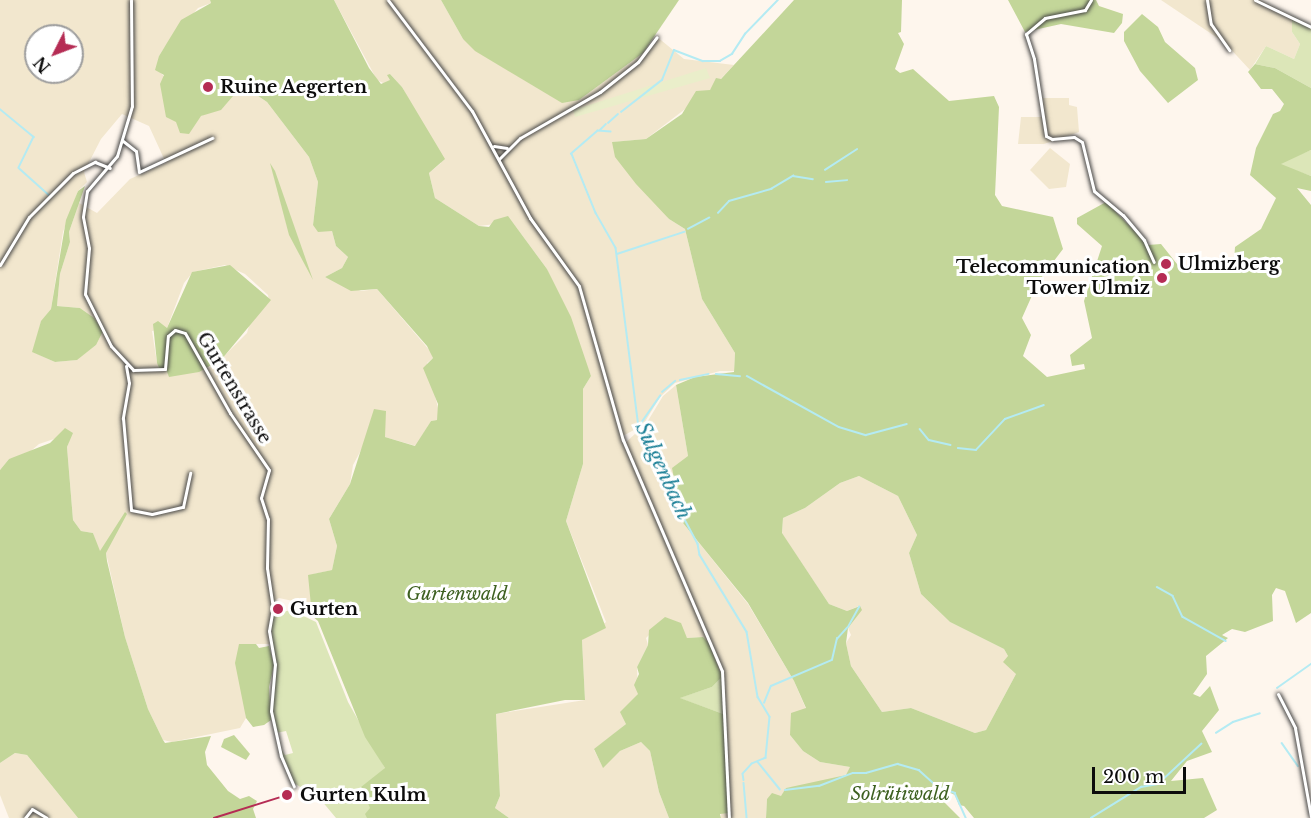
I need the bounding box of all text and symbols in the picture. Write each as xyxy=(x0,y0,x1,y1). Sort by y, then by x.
north arrow xyxy=(24,24,84,84)
text: N xyxy=(30,52,55,77)
place label: Ruine Aegerten xyxy=(220,76,368,98)
marker: Ruine Aegerten xyxy=(201,80,215,94)
place label: Ulmizberg xyxy=(1178,253,1280,275)
place label: Telecommunication Tower Ulmiz xyxy=(956,257,1150,300)
marker: Ulmizberg xyxy=(1159,257,1173,271)
marker: Telecommunication Tower Ulmiz xyxy=(1155,271,1169,285)
street label: Gurtenstrasse xyxy=(192,328,276,448)
water label: Sulgenbach xyxy=(630,418,696,524)
park label: Gurtenwald xyxy=(406,583,508,605)
place label: Gurten xyxy=(290,598,358,620)
marker: Gurten xyxy=(271,602,285,616)
scale bar xyxy=(1095,755,1190,793)
text: 200 m xyxy=(1103,766,1164,788)
park label: Solrütiwald xyxy=(850,783,950,805)
place label: Gurten Kulm xyxy=(300,784,426,806)
marker: Gurten Kulm xyxy=(278,786,296,804)

